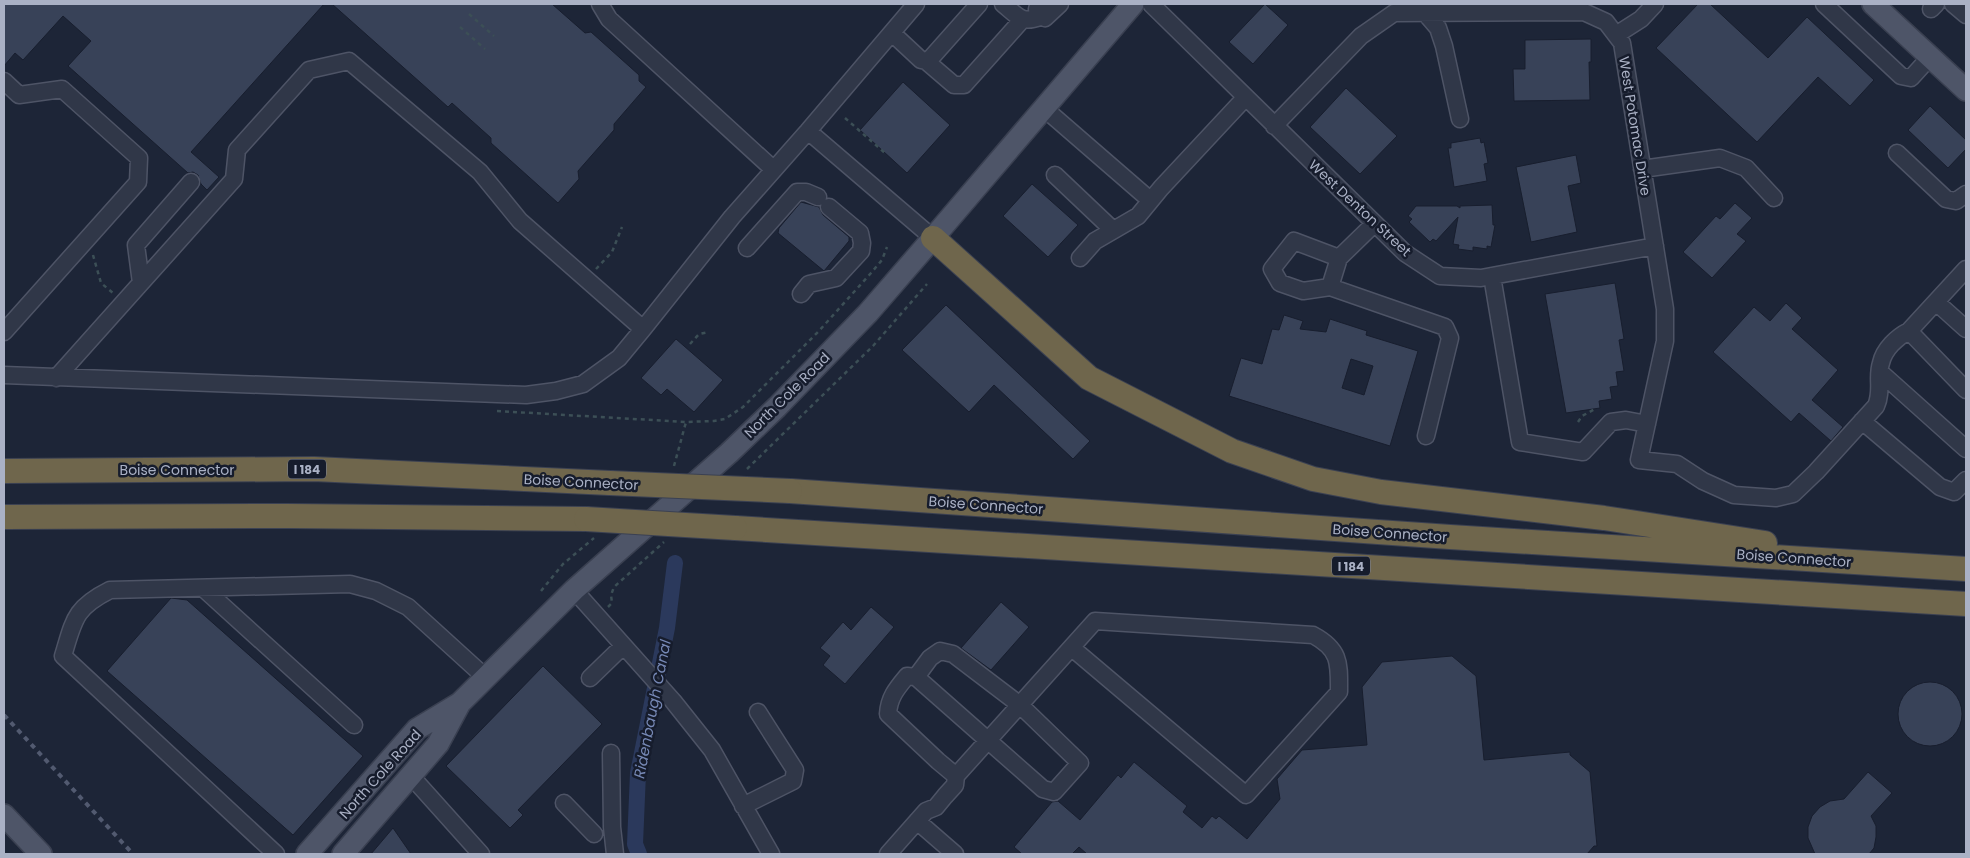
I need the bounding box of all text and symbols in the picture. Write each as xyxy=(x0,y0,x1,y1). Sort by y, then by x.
street label: West Potomac Drive xyxy=(1614,55,1656,197)
street label: West Denton Street xyxy=(1304,155,1416,261)
street label: North Cole Road xyxy=(740,348,834,442)
road number: I 184 xyxy=(288,459,326,478)
street label: Boise Connector xyxy=(120,460,234,480)
street label: Boise Connector xyxy=(523,469,639,495)
street label: Boise Connector xyxy=(928,491,1044,519)
street label: Boise Connector xyxy=(1332,519,1448,547)
street label: Boise Connector xyxy=(1736,544,1852,572)
road number: I 184 xyxy=(1332,556,1370,576)
water label: Ridenbaugh Canal xyxy=(628,637,676,780)
street label: North Cole Road xyxy=(334,725,426,823)

